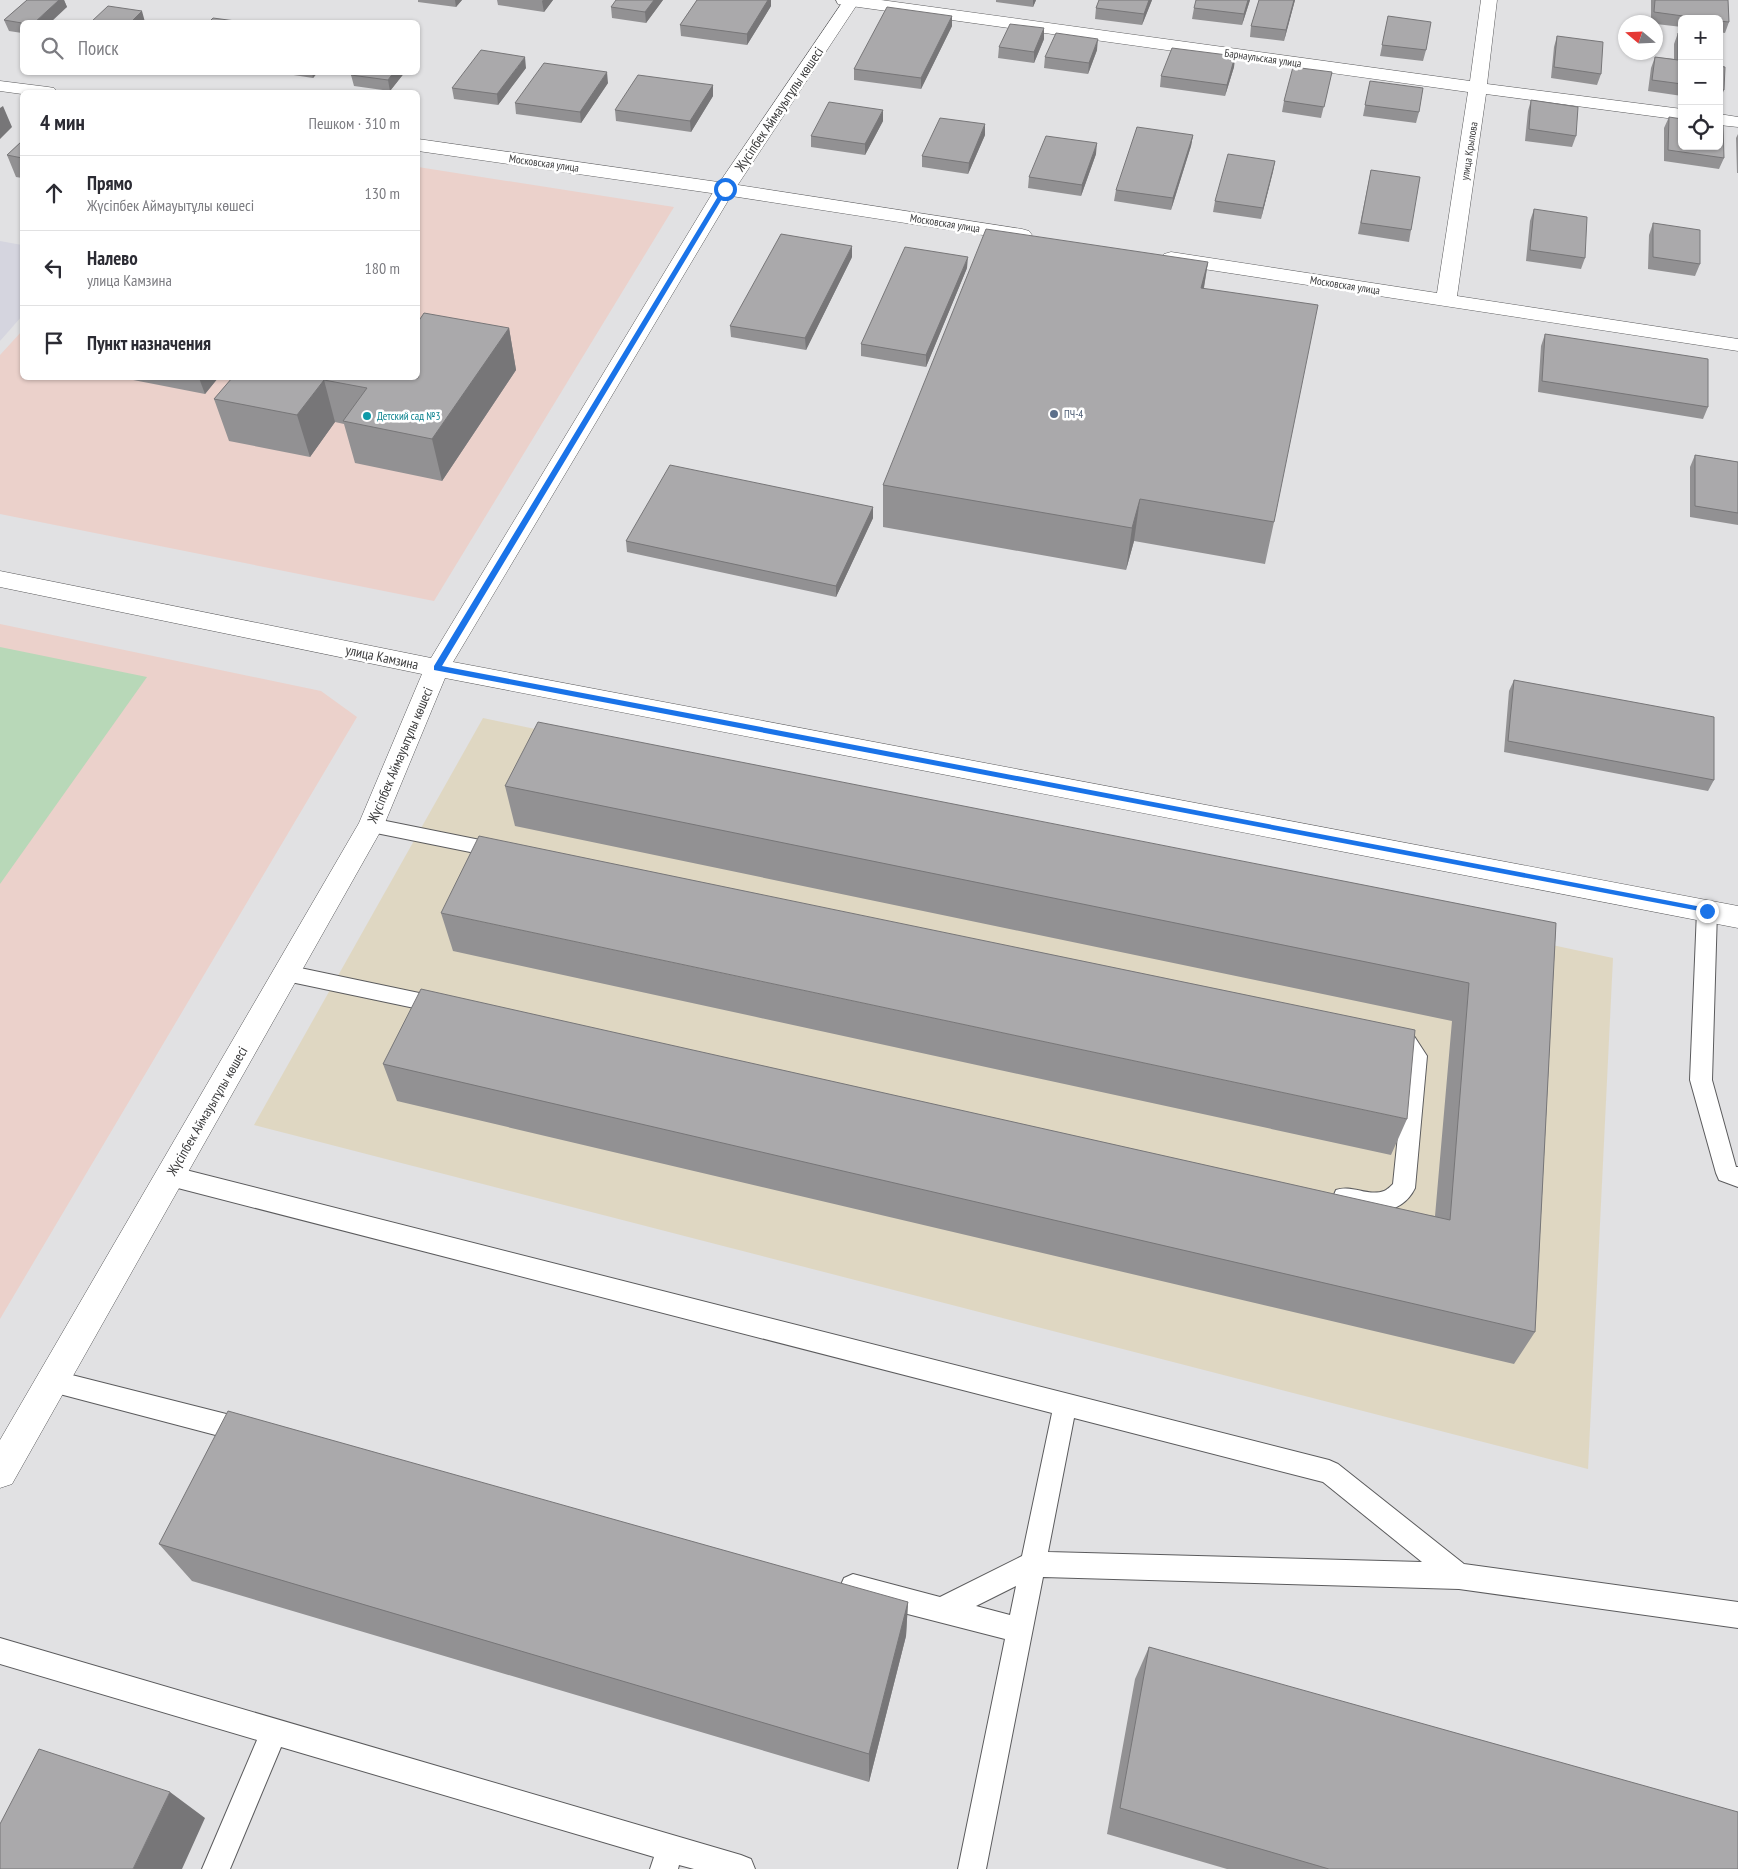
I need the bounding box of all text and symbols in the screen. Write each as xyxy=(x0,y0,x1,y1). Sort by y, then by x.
north arrow xyxy=(1618,15,1663,60)
map controls xyxy=(1678,15,1723,150)
button: + xyxy=(1678,15,1723,60)
search box xyxy=(20,20,420,75)
icon: search xyxy=(38,34,66,62)
text: Поиск xyxy=(78,36,119,60)
street label: Жүсіпбек Аймауытұлы көшесі xyxy=(730,43,827,176)
street label: Барнаульская улица xyxy=(1224,46,1302,70)
button: − xyxy=(1678,60,1723,105)
button: locate xyxy=(1678,105,1723,150)
text: 4 мин xyxy=(40,109,85,136)
text: Пешком · 310 m xyxy=(309,113,400,133)
street label: улица Крылова xyxy=(1457,121,1481,181)
street label: Московская улица xyxy=(508,151,580,175)
text: Прямо xyxy=(87,171,132,195)
route start xyxy=(714,178,737,201)
icon: ahead xyxy=(40,179,68,207)
text: 130 m xyxy=(365,183,400,203)
text: Жүсіпбек Аймауытұлы көшесі xyxy=(87,195,254,215)
street label: Московская улица xyxy=(909,211,981,235)
text: Налево xyxy=(87,246,138,270)
icon: left xyxy=(40,254,68,282)
text: 180 m xyxy=(365,258,400,278)
text: улица Камзина xyxy=(87,270,172,290)
street label: Московская улица xyxy=(1309,273,1381,297)
icon: arrive xyxy=(40,329,68,357)
text: Пункт назначения xyxy=(87,331,211,355)
place label: ПЧ-4 xyxy=(1064,407,1083,421)
marker: ПЧ-4 xyxy=(1048,408,1060,420)
place label: Детский сад №3 xyxy=(377,409,440,423)
marker: Детский сад №3 xyxy=(361,410,373,422)
street label: улица Камзина xyxy=(344,640,420,674)
street label: Жүсіпбек Аймауытұлы көшесі xyxy=(363,684,437,827)
route end xyxy=(1696,900,1719,923)
street label: Жүсіпбек Аймауытұлы көшесі xyxy=(162,1043,251,1180)

